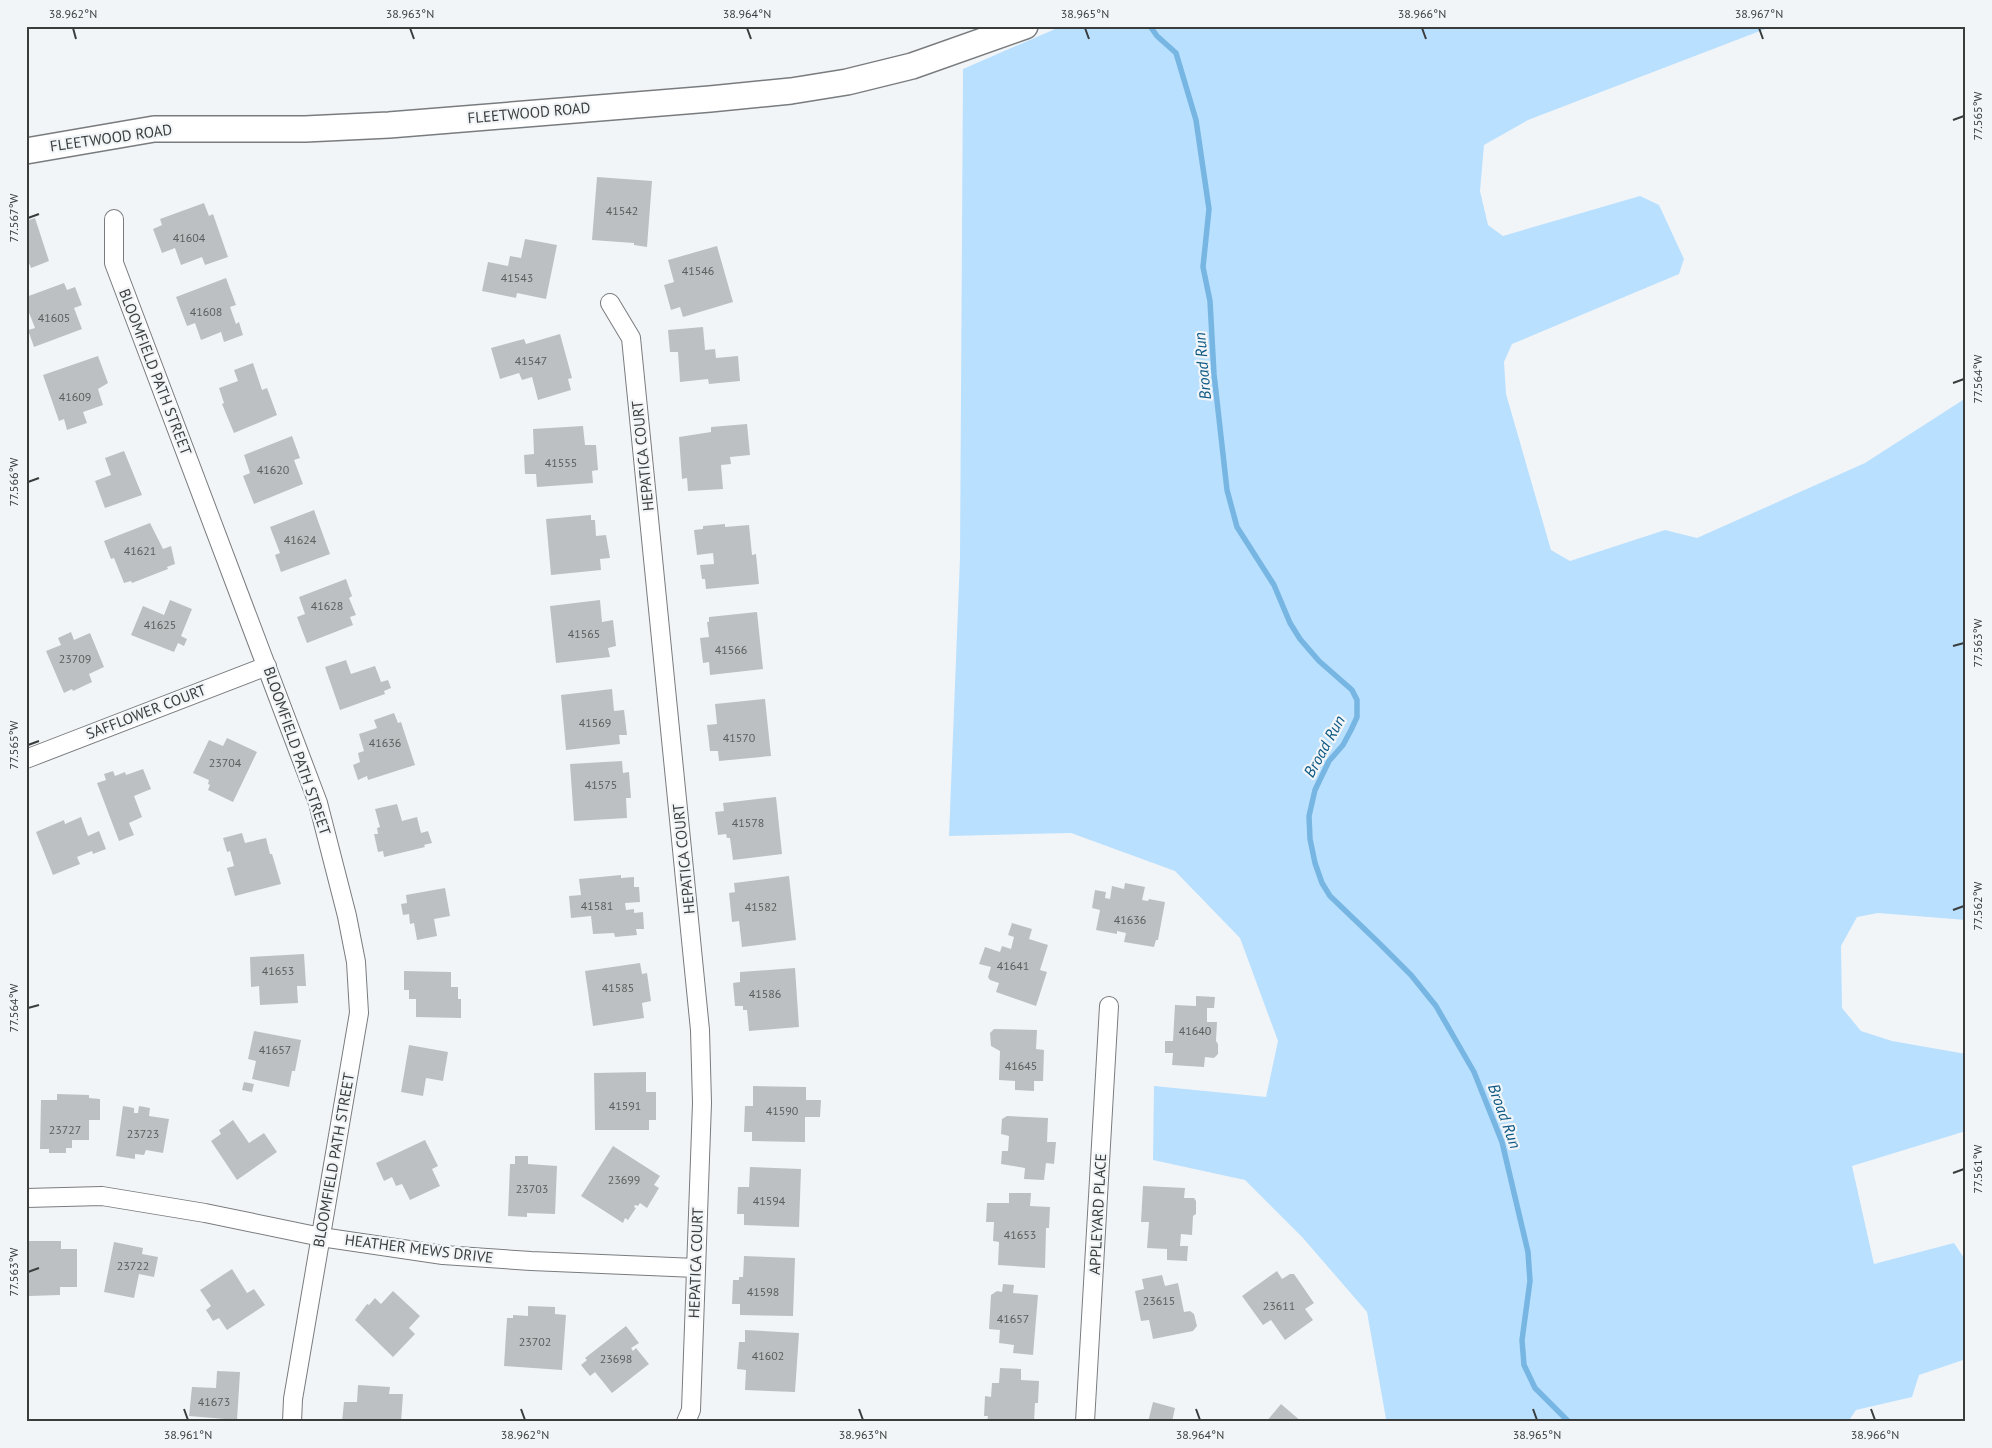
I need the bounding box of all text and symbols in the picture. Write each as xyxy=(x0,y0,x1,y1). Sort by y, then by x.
text: 38.962°N xyxy=(49,6,97,21)
text: 38.963°N xyxy=(386,6,434,21)
text: 38.964°N xyxy=(723,6,771,21)
text: 38.965°N xyxy=(1061,6,1109,21)
text: 38.966°N xyxy=(1398,6,1446,21)
text: 38.967°N xyxy=(1735,6,1783,21)
text: 77.565°W xyxy=(1970,91,1985,140)
street label: FLEETWOOD ROAD xyxy=(467,98,591,127)
street label: FLEETWOOD ROAD xyxy=(49,120,173,155)
text: 77.567°W xyxy=(6,193,21,242)
house number: 41542 xyxy=(606,203,638,218)
house number: 41604 xyxy=(173,230,206,245)
house number: 41546 xyxy=(682,263,714,278)
house number: 41543 xyxy=(501,270,533,285)
street label: BLOOMFIELD PATH STREET xyxy=(115,286,196,458)
house number: 41608 xyxy=(190,304,222,319)
house number: 41605 xyxy=(38,310,70,325)
water label: Broad Run xyxy=(1189,331,1215,401)
house number: 41547 xyxy=(515,353,547,368)
text: 77.564°W xyxy=(1970,354,1985,403)
house number: 41609 xyxy=(59,389,91,404)
street label: HEPATICA COURT xyxy=(627,399,658,512)
house number: 41555 xyxy=(545,455,577,470)
text: 77.566°W xyxy=(6,457,21,506)
house number: 41620 xyxy=(257,462,290,477)
house number: 41624 xyxy=(284,532,317,547)
house number: 41621 xyxy=(124,543,156,558)
house number: 41628 xyxy=(311,598,343,613)
house number: 41625 xyxy=(144,617,176,632)
text: 77.563°W xyxy=(1970,618,1985,667)
house number: 41565 xyxy=(568,626,600,641)
house number: 41566 xyxy=(715,642,747,657)
house number: 23709 xyxy=(59,651,91,666)
street label: BLOOMFIELD PATH STREET xyxy=(260,664,335,838)
street label: SAFFLOWER COURT xyxy=(83,680,209,743)
water label: Broad Run xyxy=(1299,712,1349,780)
house number: 41569 xyxy=(579,715,611,730)
text: 77.565°W xyxy=(6,720,21,769)
house number: 41570 xyxy=(723,730,756,745)
house number: 41636 xyxy=(369,735,401,750)
house number: 23704 xyxy=(209,755,242,770)
house number: 41575 xyxy=(585,777,617,792)
street label: HEPATICA COURT xyxy=(668,802,699,915)
house number: 41578 xyxy=(732,815,764,830)
text: 77.562°W xyxy=(1970,881,1985,930)
house number: 41581 xyxy=(581,898,613,913)
house number: 41582 xyxy=(745,899,777,914)
house number: 41636 xyxy=(1114,912,1146,927)
house number: 41641 xyxy=(997,958,1029,973)
house number: 41653 xyxy=(262,963,294,978)
house number: 41585 xyxy=(602,980,634,995)
text: 77.564°W xyxy=(6,983,21,1032)
house number: 41586 xyxy=(749,986,781,1001)
house number: 41640 xyxy=(1179,1023,1212,1038)
house number: 41657 xyxy=(259,1042,291,1057)
house number: 41645 xyxy=(1005,1058,1037,1073)
street label: BLOOMFIELD PATH STREET xyxy=(309,1071,358,1249)
water label: Broad Run xyxy=(1484,1081,1526,1151)
house number: 41591 xyxy=(609,1098,641,1113)
house number: 41590 xyxy=(766,1103,799,1118)
house number: 23727 xyxy=(49,1122,81,1137)
house number: 23723 xyxy=(127,1126,159,1141)
text: 77.561°W xyxy=(1970,1144,1985,1193)
street label: APPLEYARD PLACE xyxy=(1085,1153,1110,1275)
house number: 23699 xyxy=(608,1172,640,1187)
house number: 23703 xyxy=(516,1181,548,1196)
house number: 41594 xyxy=(753,1193,786,1208)
street label: HEPATICA COURT xyxy=(684,1207,707,1319)
house number: 41653 xyxy=(1004,1227,1036,1242)
street label: HEATHER MEWS DRIVE xyxy=(344,1230,494,1267)
text: 77.563°W xyxy=(6,1247,21,1296)
house number: 23722 xyxy=(117,1258,149,1273)
house number: 41598 xyxy=(747,1284,779,1299)
house number: 23615 xyxy=(1143,1293,1175,1308)
house number: 23611 xyxy=(1263,1298,1295,1313)
house number: 41657 xyxy=(997,1311,1029,1326)
house number: 23702 xyxy=(519,1334,551,1349)
house number: 41602 xyxy=(752,1348,784,1363)
house number: 23698 xyxy=(600,1351,632,1366)
house number: 41673 xyxy=(198,1394,230,1409)
text: 38.961°N xyxy=(164,1427,212,1442)
text: 38.962°N xyxy=(501,1427,549,1442)
text: 38.963°N xyxy=(839,1427,887,1442)
text: 38.964°N xyxy=(1176,1427,1224,1442)
text: 38.965°N xyxy=(1513,1427,1561,1442)
text: 38.966°N xyxy=(1851,1427,1899,1442)

